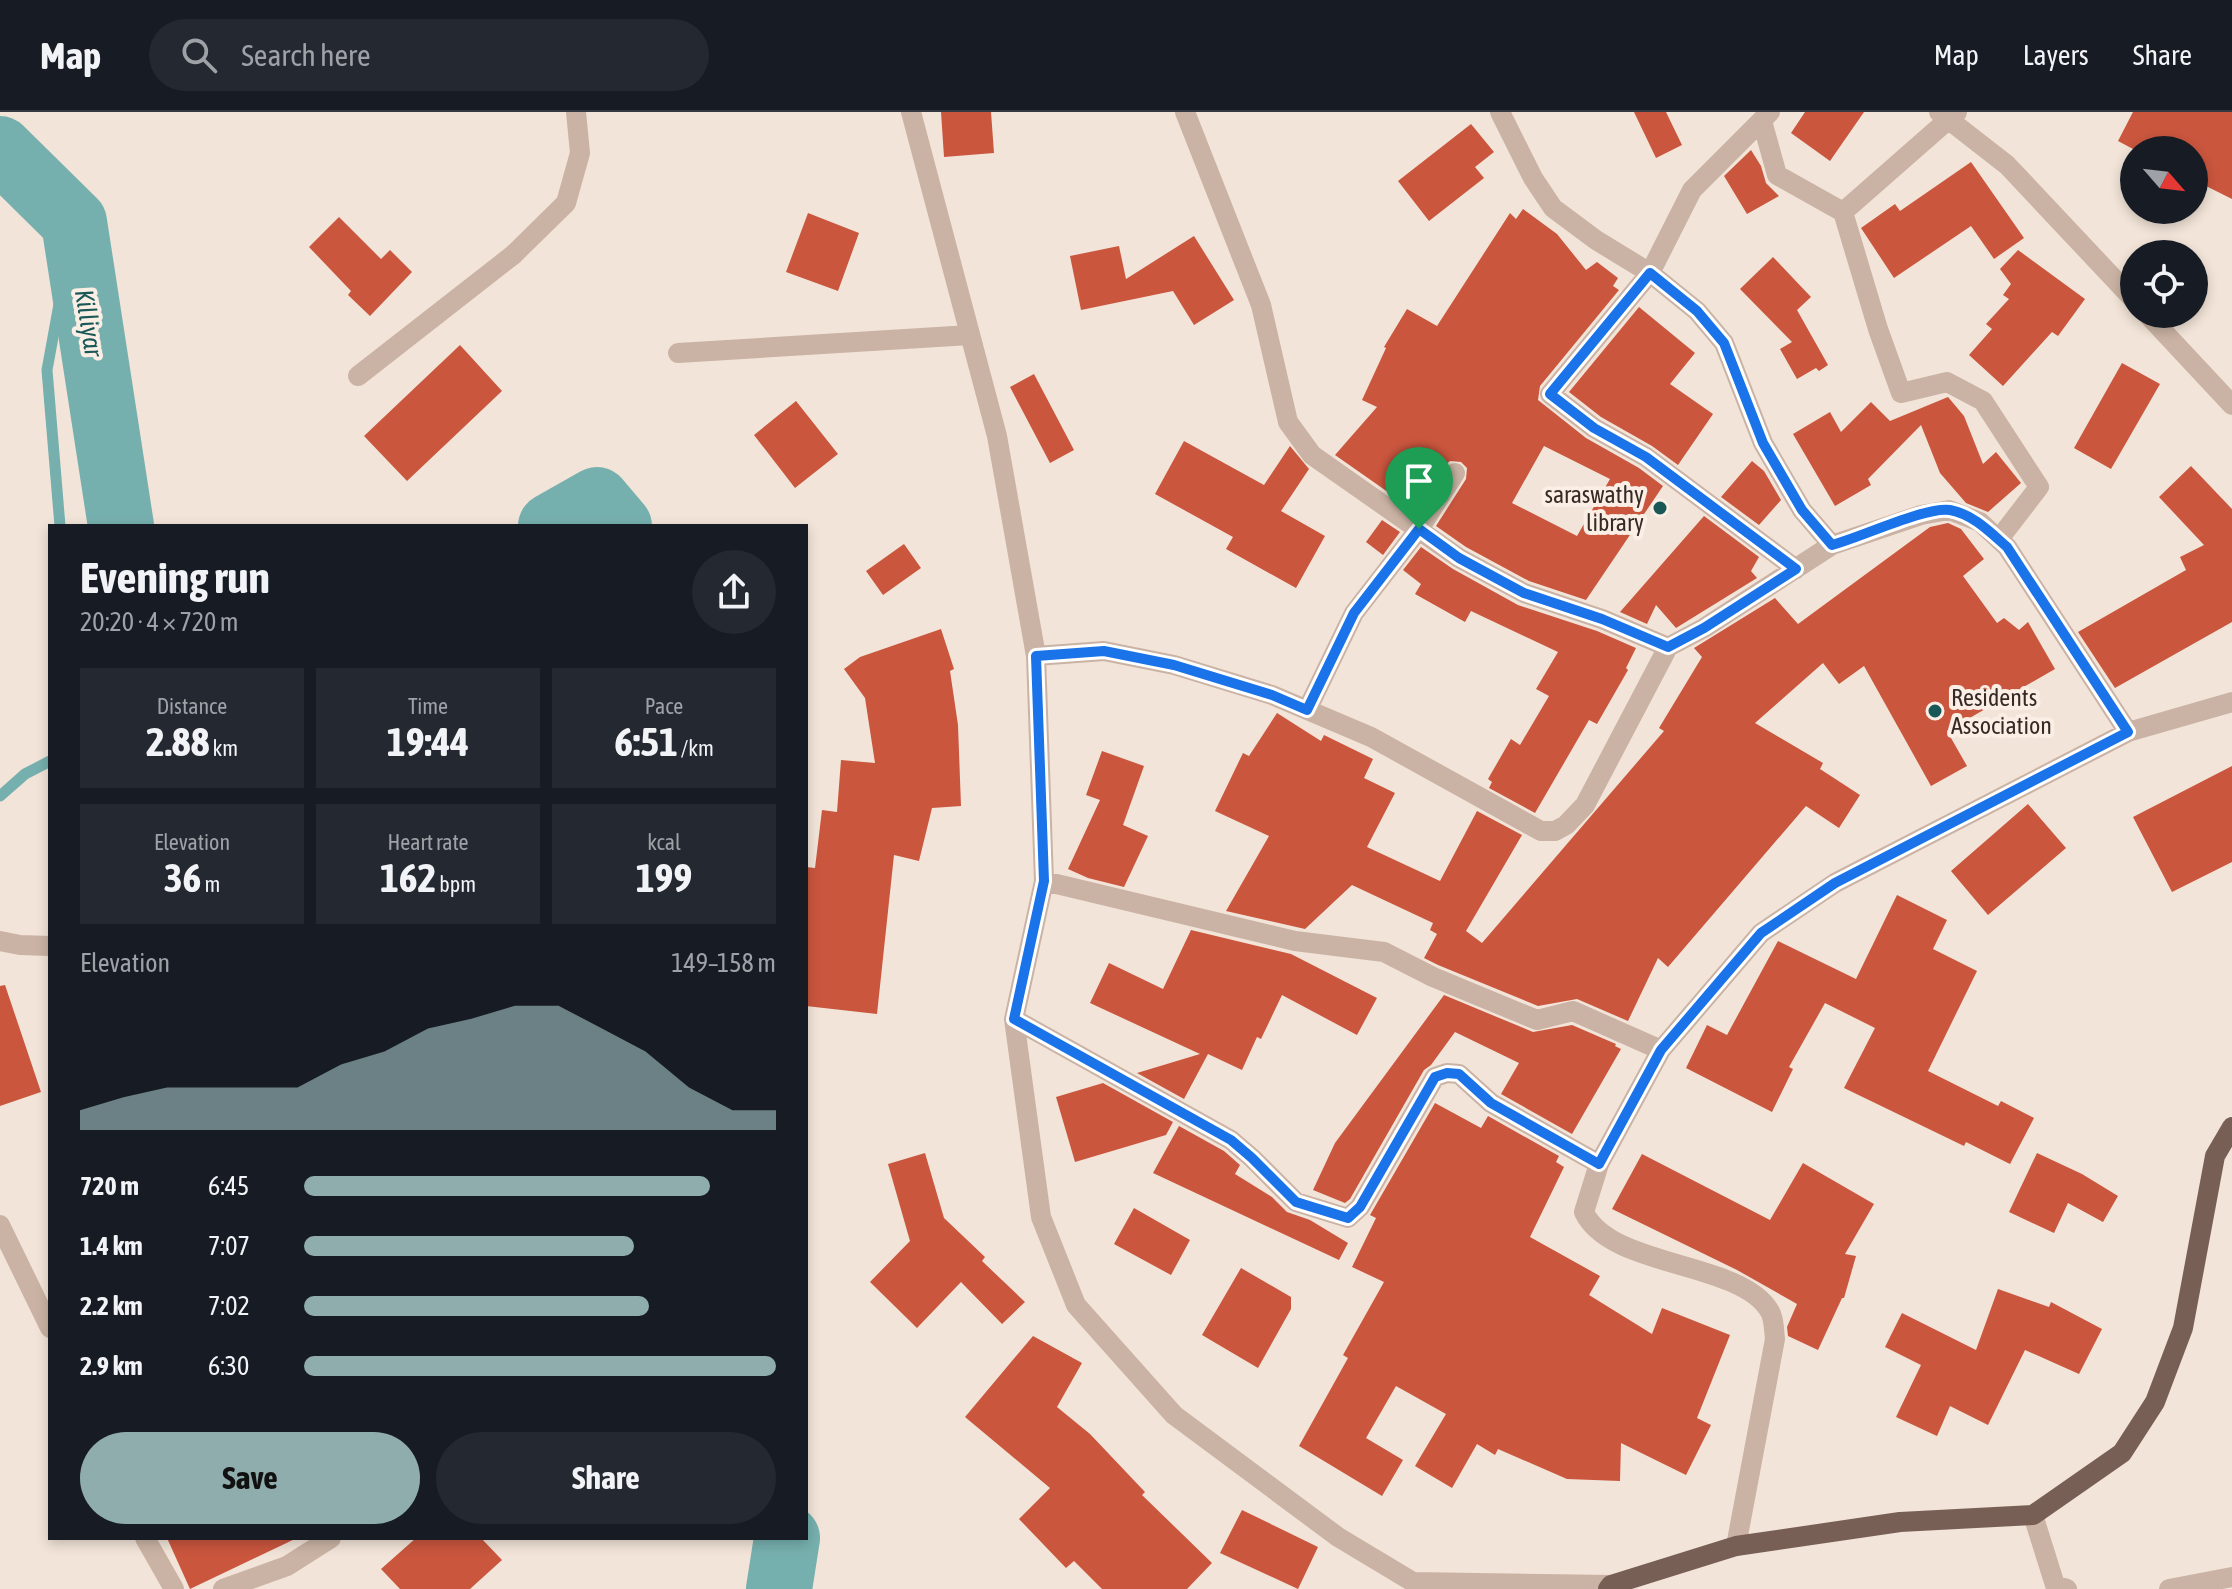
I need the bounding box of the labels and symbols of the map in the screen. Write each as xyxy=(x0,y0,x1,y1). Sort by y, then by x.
north arrow xyxy=(2120,136,2208,224)
water label: Killiyar xyxy=(69,287,109,360)
pin xyxy=(1385,447,1453,529)
place label: saraswathy library xyxy=(1544,481,1644,536)
marker: saraswathy library xyxy=(1651,499,1669,517)
place label: Residents Association xyxy=(1951,684,2052,739)
marker: Residents Association xyxy=(1926,702,1944,720)

